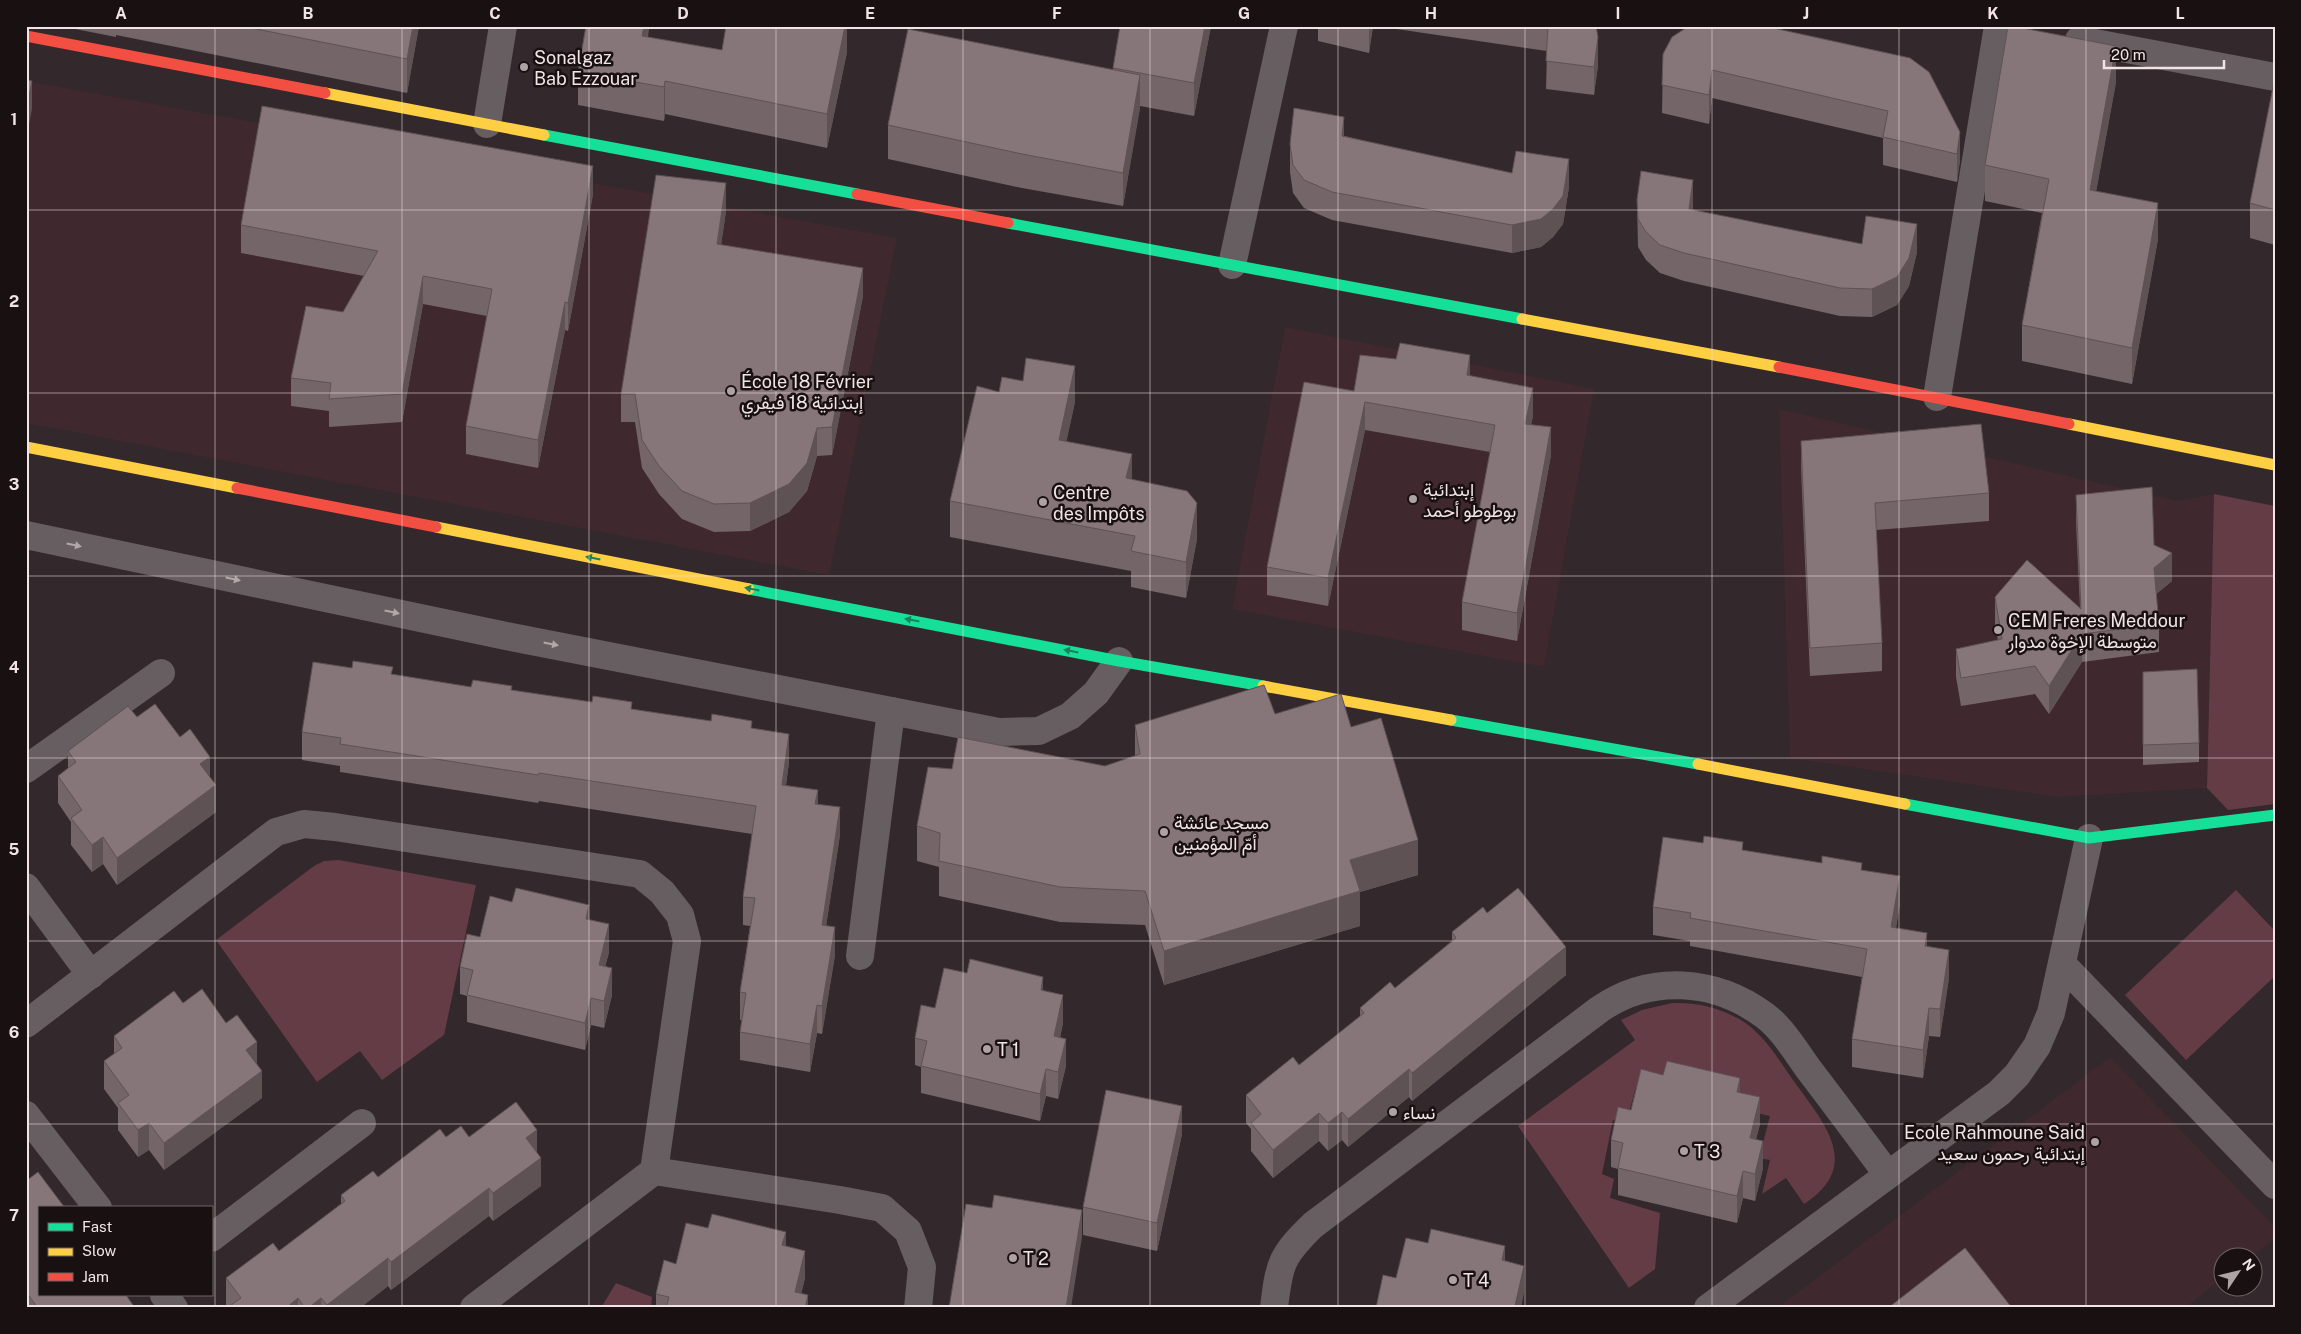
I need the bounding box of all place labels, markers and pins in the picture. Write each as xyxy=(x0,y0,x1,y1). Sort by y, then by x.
place label: Sonalgaz Bab Ezzouar xyxy=(534,47,637,89)
marker: Sonalgaz Bab Ezzouar xyxy=(518,61,530,73)
place label: École 18 Février إبتدائية 18 فيفري xyxy=(741,370,873,418)
marker: École 18 Février إبتدائية 18 فيفري xyxy=(725,385,737,397)
place label: إبتدائية بوطوطو أحمد xyxy=(1423,479,1516,522)
place label: Centre des Impôts xyxy=(1053,482,1145,524)
marker: إبتدائية بوطوطو أحمد xyxy=(1407,493,1419,505)
marker: Centre des Impôts xyxy=(1037,496,1049,508)
place label: CEM Freres Meddour متوسطة الإخوة مدوار xyxy=(2007,610,2185,654)
marker: CEM Freres Meddour متوسطة الإخوة مدوار xyxy=(1992,624,2004,636)
place label: مسجد عائشة أمّ المؤمنين xyxy=(1174,812,1269,856)
marker: مسجد عائشة أمّ المؤمنين xyxy=(1158,826,1170,838)
place label: T 1 xyxy=(997,1039,1019,1060)
marker: T 1 xyxy=(981,1043,993,1055)
place label: نساء xyxy=(1403,1102,1435,1123)
marker: نساء xyxy=(1387,1106,1399,1118)
place label: Ecole Rahmoune Said إبتدائية رحمون سعيد xyxy=(1904,1122,2085,1166)
marker: Ecole Rahmoune Said إبتدائية رحمون سعيد xyxy=(2089,1136,2101,1148)
place label: T 3 xyxy=(1694,1141,1720,1162)
marker: T 3 xyxy=(1678,1145,1690,1157)
place label: T 2 xyxy=(1023,1248,1049,1269)
marker: T 2 xyxy=(1007,1252,1019,1264)
place label: T 4 xyxy=(1463,1270,1489,1291)
marker: T 4 xyxy=(1447,1274,1459,1286)

